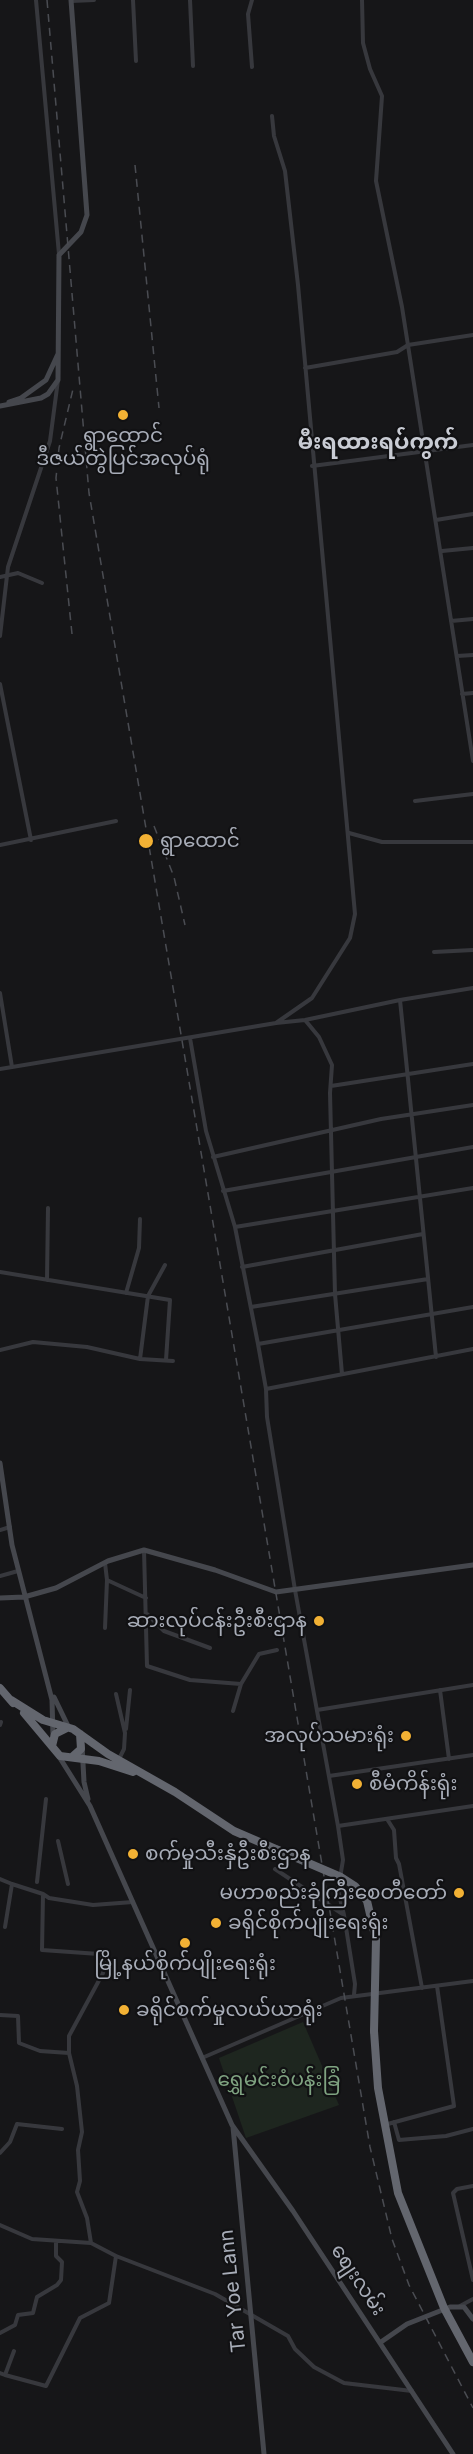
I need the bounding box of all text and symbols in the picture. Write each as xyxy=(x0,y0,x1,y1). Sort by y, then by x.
marker: ရွာထောင် ဒီဇယ်တွဲပြင်အလုပ်ရုံ xyxy=(116,408,130,422)
place label: ရွာထောင် ဒီဇယ်တွဲပြင်အလုပ်ရုံ xyxy=(36,424,210,471)
district label: မီးရထားရပ်ကွက် xyxy=(298,429,458,455)
place label: ရွာထောင် xyxy=(160,829,240,853)
marker: ရွာထောင် xyxy=(137,832,155,850)
place label: ဆားလုပ်ငန်းဦးစီးဌာန xyxy=(127,1609,307,1633)
marker: ဆားလုပ်ငန်းဦးစီးဌာန xyxy=(312,1614,326,1628)
place label: အလုပ်သမားရုံး xyxy=(264,1724,394,1748)
marker: အလုပ်သမားရုံး xyxy=(399,1729,413,1743)
place label: စီမံကိန်းရုံး‌ xyxy=(369,1772,457,1796)
marker: စီမံကိန်းရုံး‌ xyxy=(350,1777,364,1791)
place label: စက်မှုသီးနှံဦးစီးဌာန xyxy=(145,1842,311,1866)
marker: စက်မှုသီးနှံဦးစီးဌာန xyxy=(126,1847,140,1861)
place label: မဟာစည်းခုံကြီးစေတီတော် xyxy=(220,1881,447,1905)
marker: မဟာစည်းခုံကြီးစေတီတော် xyxy=(452,1886,466,1900)
place label: ခရိုင်စိုက်ပျိုးရေးရုံး xyxy=(228,1911,388,1935)
marker: ခရိုင်စိုက်ပျိုးရေးရုံး xyxy=(209,1916,223,1930)
marker: မြို့နယ်စိုက်ပျိုးရေးရုံး xyxy=(178,1936,192,1950)
place label: မြို့နယ်စိုက်ပျိုးရေးရုံး xyxy=(94,1952,276,1976)
place label: ခရိုင်စက်မှုလယ်ယာရုံး xyxy=(136,1998,323,2022)
marker: ခရိုင်စက်မှုလယ်ယာရုံး xyxy=(117,2003,131,2017)
park label: ရွှေမင်းဝံပန်းခြံ xyxy=(218,2068,340,2092)
street label: Tar Yoe Lann xyxy=(215,2228,251,2354)
street label: စျေးလမ်း xyxy=(325,2240,391,2320)

